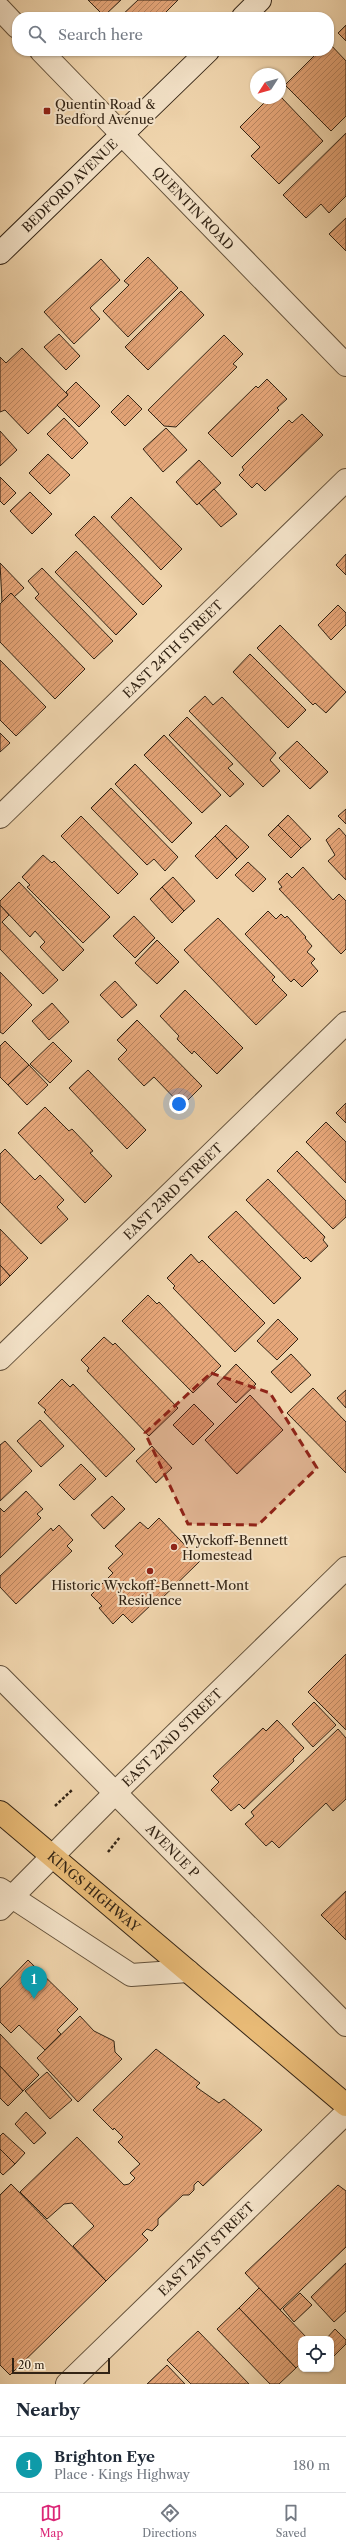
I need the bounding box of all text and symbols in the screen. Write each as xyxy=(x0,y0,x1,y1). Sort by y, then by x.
search box xyxy=(12,12,334,56)
icon: search xyxy=(26,23,48,45)
text: Search here xyxy=(58,25,143,44)
north arrow xyxy=(250,68,286,104)
place label: Quentin Road & Bedford Avenue xyxy=(55,96,156,127)
marker: Quentin Road & Bedford Avenue xyxy=(42,106,52,116)
street label: BEDFORD AVENUE xyxy=(18,135,121,235)
street label: QUENTIN ROAD xyxy=(150,163,237,253)
street label: EAST 24TH STREET xyxy=(119,596,226,701)
your location xyxy=(169,1094,189,1114)
street label: EAST 23RD STREET xyxy=(120,1139,226,1243)
place label: Wyckoff-Bennett Homestead xyxy=(181,1532,288,1563)
marker: Wyckoff-Bennett Homestead xyxy=(169,1542,179,1552)
marker: Historic Wyckoff-Bennett-Mont Residence xyxy=(145,1566,155,1576)
place label: Historic Wyckoff-Bennett-Mont Residence xyxy=(51,1577,249,1608)
street label: EAST 22ND STREET xyxy=(119,1685,226,1790)
street label: AVENUE P xyxy=(142,1820,203,1881)
street label: KINGS HIGHWAY xyxy=(44,1848,144,1936)
pin: 1 xyxy=(21,1966,47,1999)
street label: EAST 21ST STREET xyxy=(155,2198,258,2299)
map controls xyxy=(298,2336,334,2372)
button: locate xyxy=(298,2336,334,2372)
scale bar xyxy=(12,2356,110,2375)
text: 20 m xyxy=(18,2358,44,2372)
text: Nearby xyxy=(16,2400,80,2420)
text: Brighton Eye xyxy=(54,2447,155,2466)
text: 1 xyxy=(26,2457,32,2473)
text: 180 m xyxy=(293,2457,330,2473)
text: Place · Kings Highway xyxy=(54,2466,190,2482)
tab: Map xyxy=(40,2502,63,2540)
tab: Directions xyxy=(142,2502,197,2540)
tab: Saved xyxy=(276,2502,306,2540)

